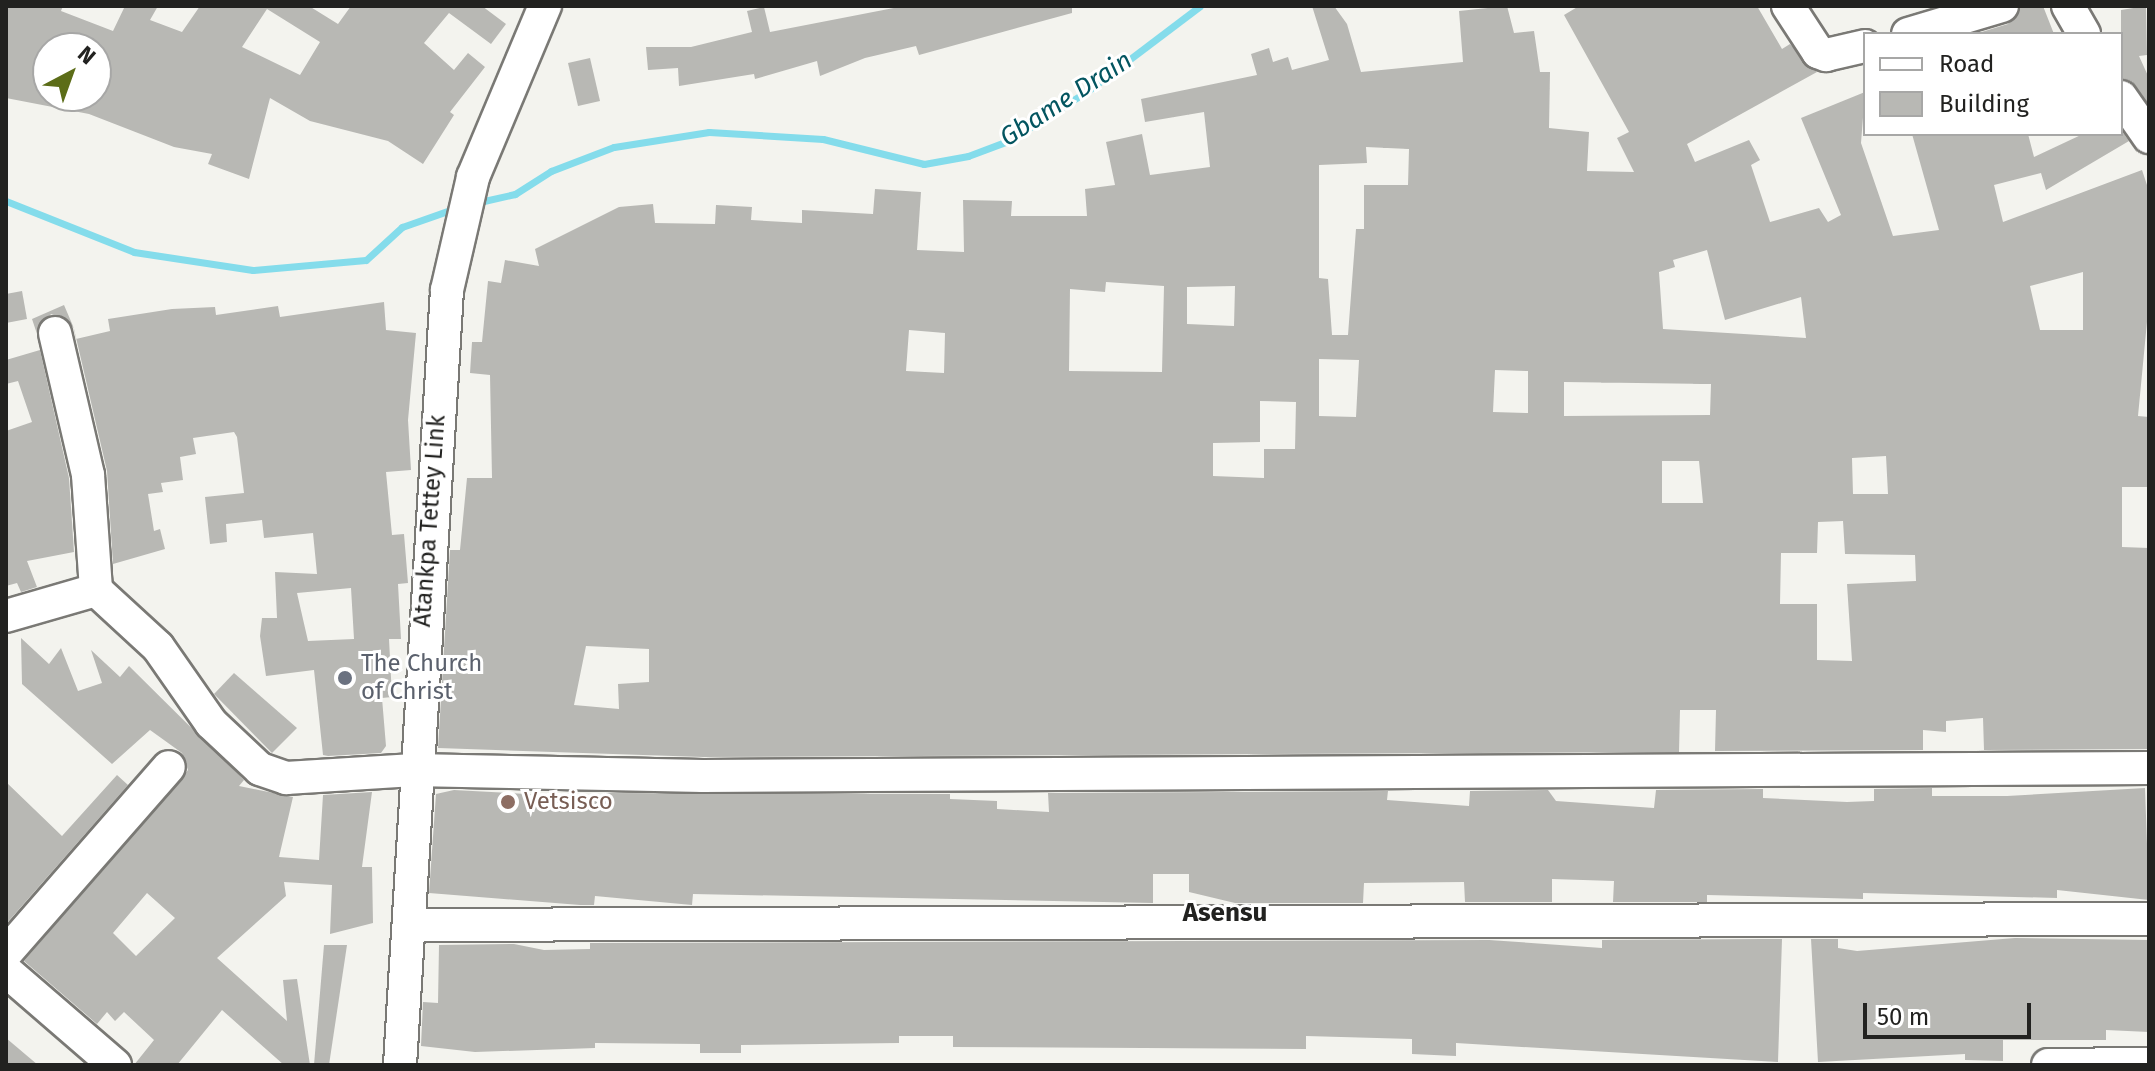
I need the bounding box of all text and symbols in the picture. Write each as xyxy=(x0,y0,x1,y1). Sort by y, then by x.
north arrow xyxy=(32,32,112,112)
legend xyxy=(1863,32,2123,136)
text: N xyxy=(72,40,101,70)
water label: Gbame Drain xyxy=(994,45,1138,153)
text: Road xyxy=(1939,50,1994,78)
text: Building xyxy=(1939,90,2029,118)
street label: Atankpa Tettey Link xyxy=(408,414,452,628)
place label: The Church of Christ xyxy=(361,650,482,706)
marker: The Church of Christ xyxy=(336,669,354,687)
place label: Vetsisco xyxy=(524,788,613,816)
marker: Vetsisco xyxy=(499,793,517,811)
district label: Asensu xyxy=(1183,897,1267,929)
scale bar xyxy=(1867,987,2035,1037)
text: 50 m xyxy=(1877,1003,1929,1031)

